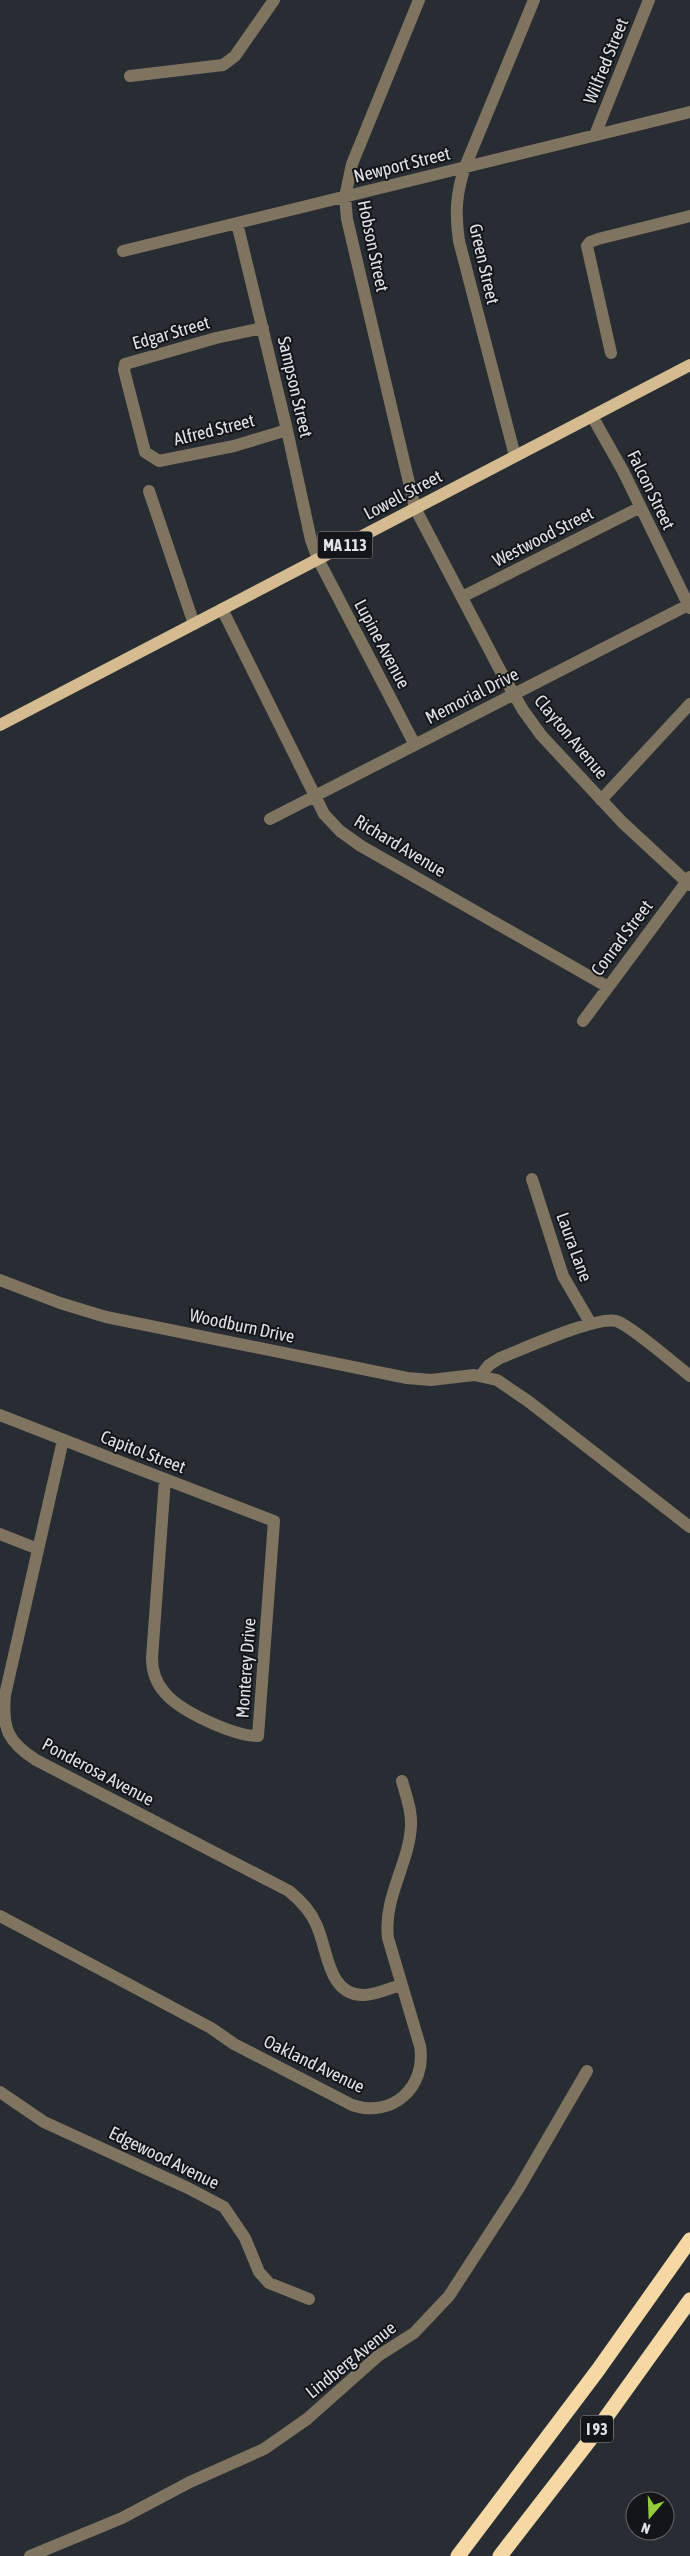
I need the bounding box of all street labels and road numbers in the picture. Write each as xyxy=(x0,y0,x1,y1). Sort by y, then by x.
street label: Wilfred Street xyxy=(579,15,632,107)
street label: Newport Street xyxy=(351,142,452,187)
street label: Hobson Street xyxy=(354,198,393,294)
street label: Green Street xyxy=(465,222,504,306)
street label: Edgar Street xyxy=(130,312,212,354)
street label: Sampson Street xyxy=(274,334,317,439)
street label: Alfred Street xyxy=(171,409,256,450)
street label: Falcon Street xyxy=(623,447,680,533)
street label: Lowell Street xyxy=(360,465,445,524)
street label: Westwood Street xyxy=(489,502,597,571)
road number: MA 113 xyxy=(318,532,372,558)
street label: Lupine Avenue xyxy=(350,596,415,692)
street label: Memorial Drive xyxy=(422,663,522,728)
street label: Clayton Avenue xyxy=(530,690,613,783)
street label: Richard Avenue xyxy=(351,810,450,881)
street label: Conrad Street xyxy=(586,896,657,980)
street label: Laura Lane xyxy=(552,1209,597,1284)
street label: Woodburn Drive xyxy=(188,1304,296,1347)
street label: Capitol Street xyxy=(98,1426,189,1477)
street label: Monterey Drive xyxy=(232,1617,259,1719)
street label: Ponderosa Avenue xyxy=(39,1733,158,1810)
street label: Oakland Avenue xyxy=(260,2030,368,2097)
street label: Edgewood Avenue xyxy=(106,2122,223,2193)
street label: Lindberg Avenue xyxy=(301,2317,400,2402)
road number: I 93 xyxy=(581,2416,613,2442)

